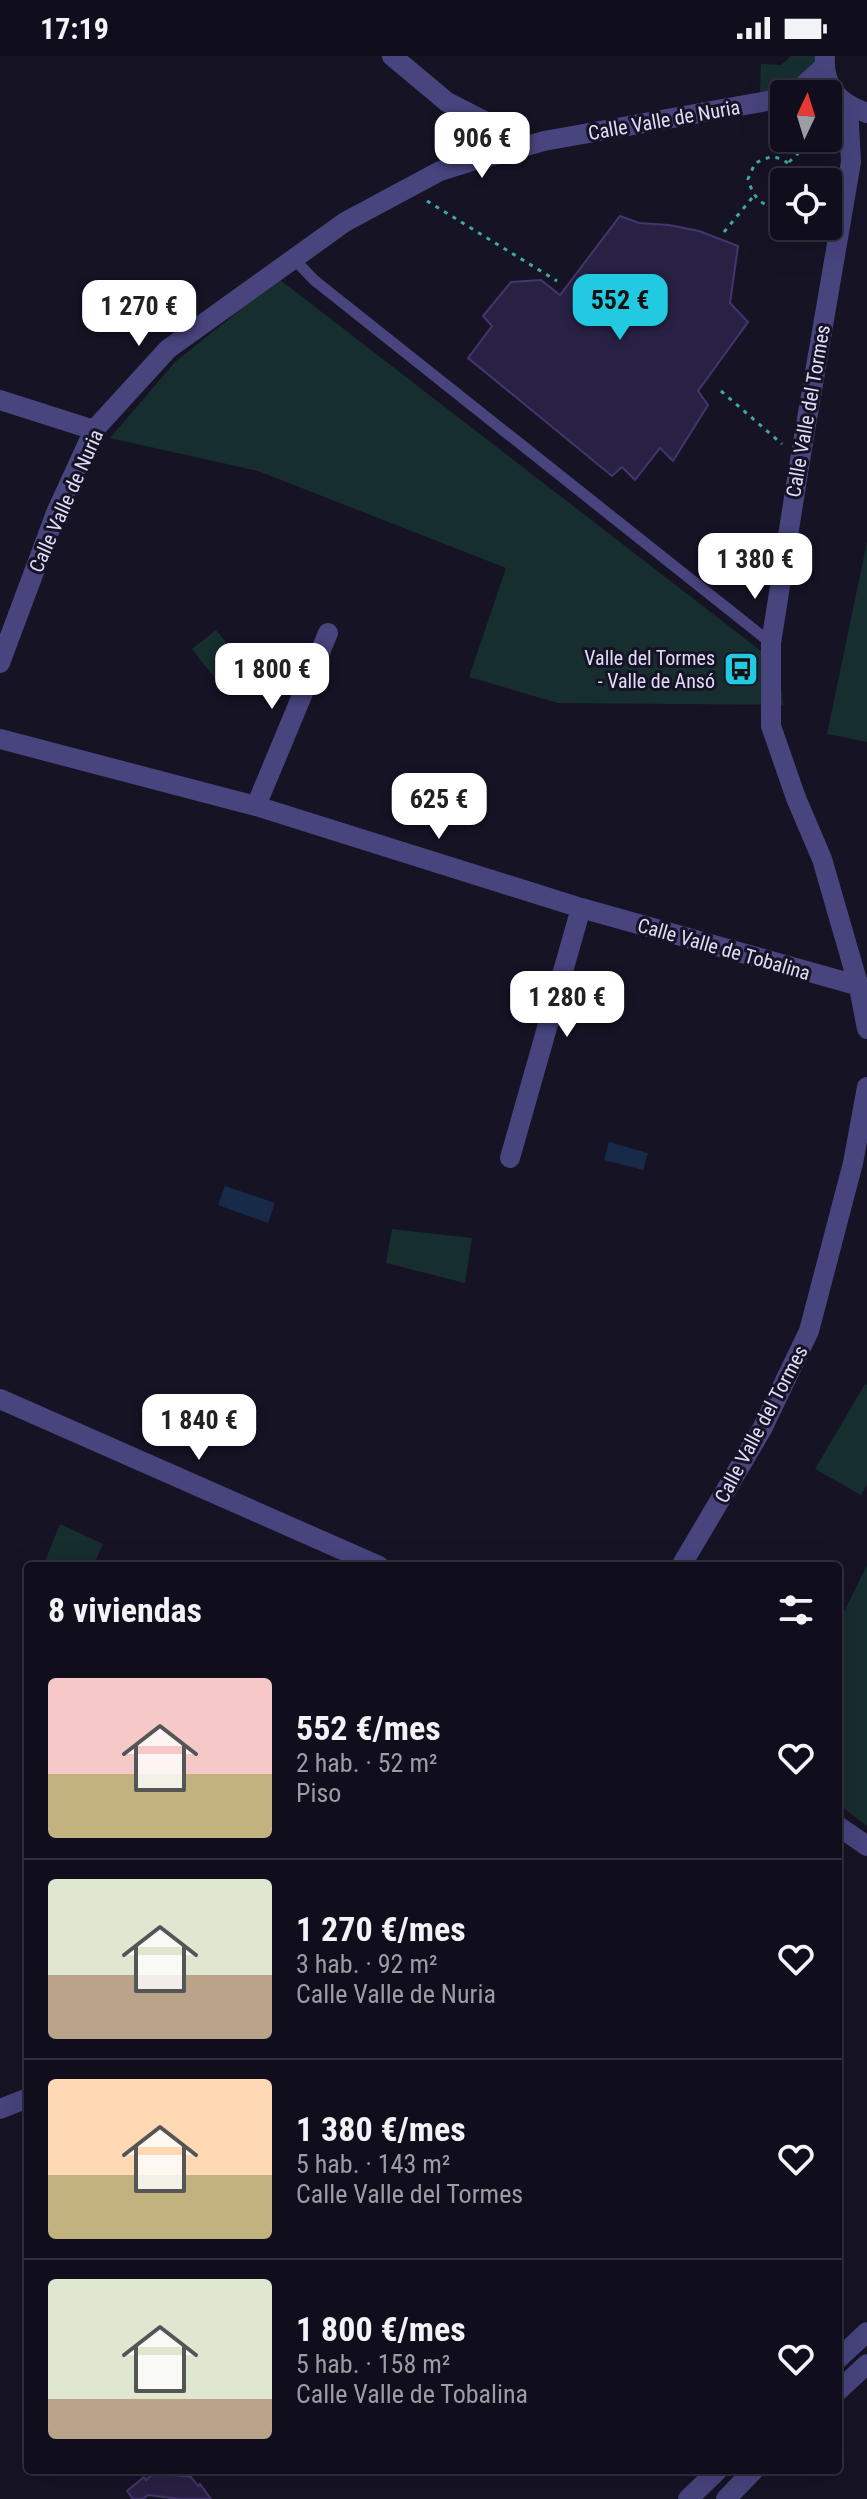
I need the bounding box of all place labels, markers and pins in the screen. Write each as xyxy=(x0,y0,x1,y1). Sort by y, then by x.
pin: 906 € xyxy=(426,112,538,180)
pin: 552 € xyxy=(564,274,676,342)
pin: 1 270 € xyxy=(65,280,213,348)
pin: 1 380 € xyxy=(681,533,829,601)
pin: 1 800 € xyxy=(198,643,346,711)
place label: Valle del Tormes - Valle de Ansó xyxy=(584,646,715,693)
bus stop icon: Valle del Tormes - Valle de Ansó xyxy=(722,650,760,688)
pin: 625 € xyxy=(383,773,495,841)
pin: 1 280 € xyxy=(493,971,641,1039)
pin: 1 840 € xyxy=(125,1394,273,1462)

